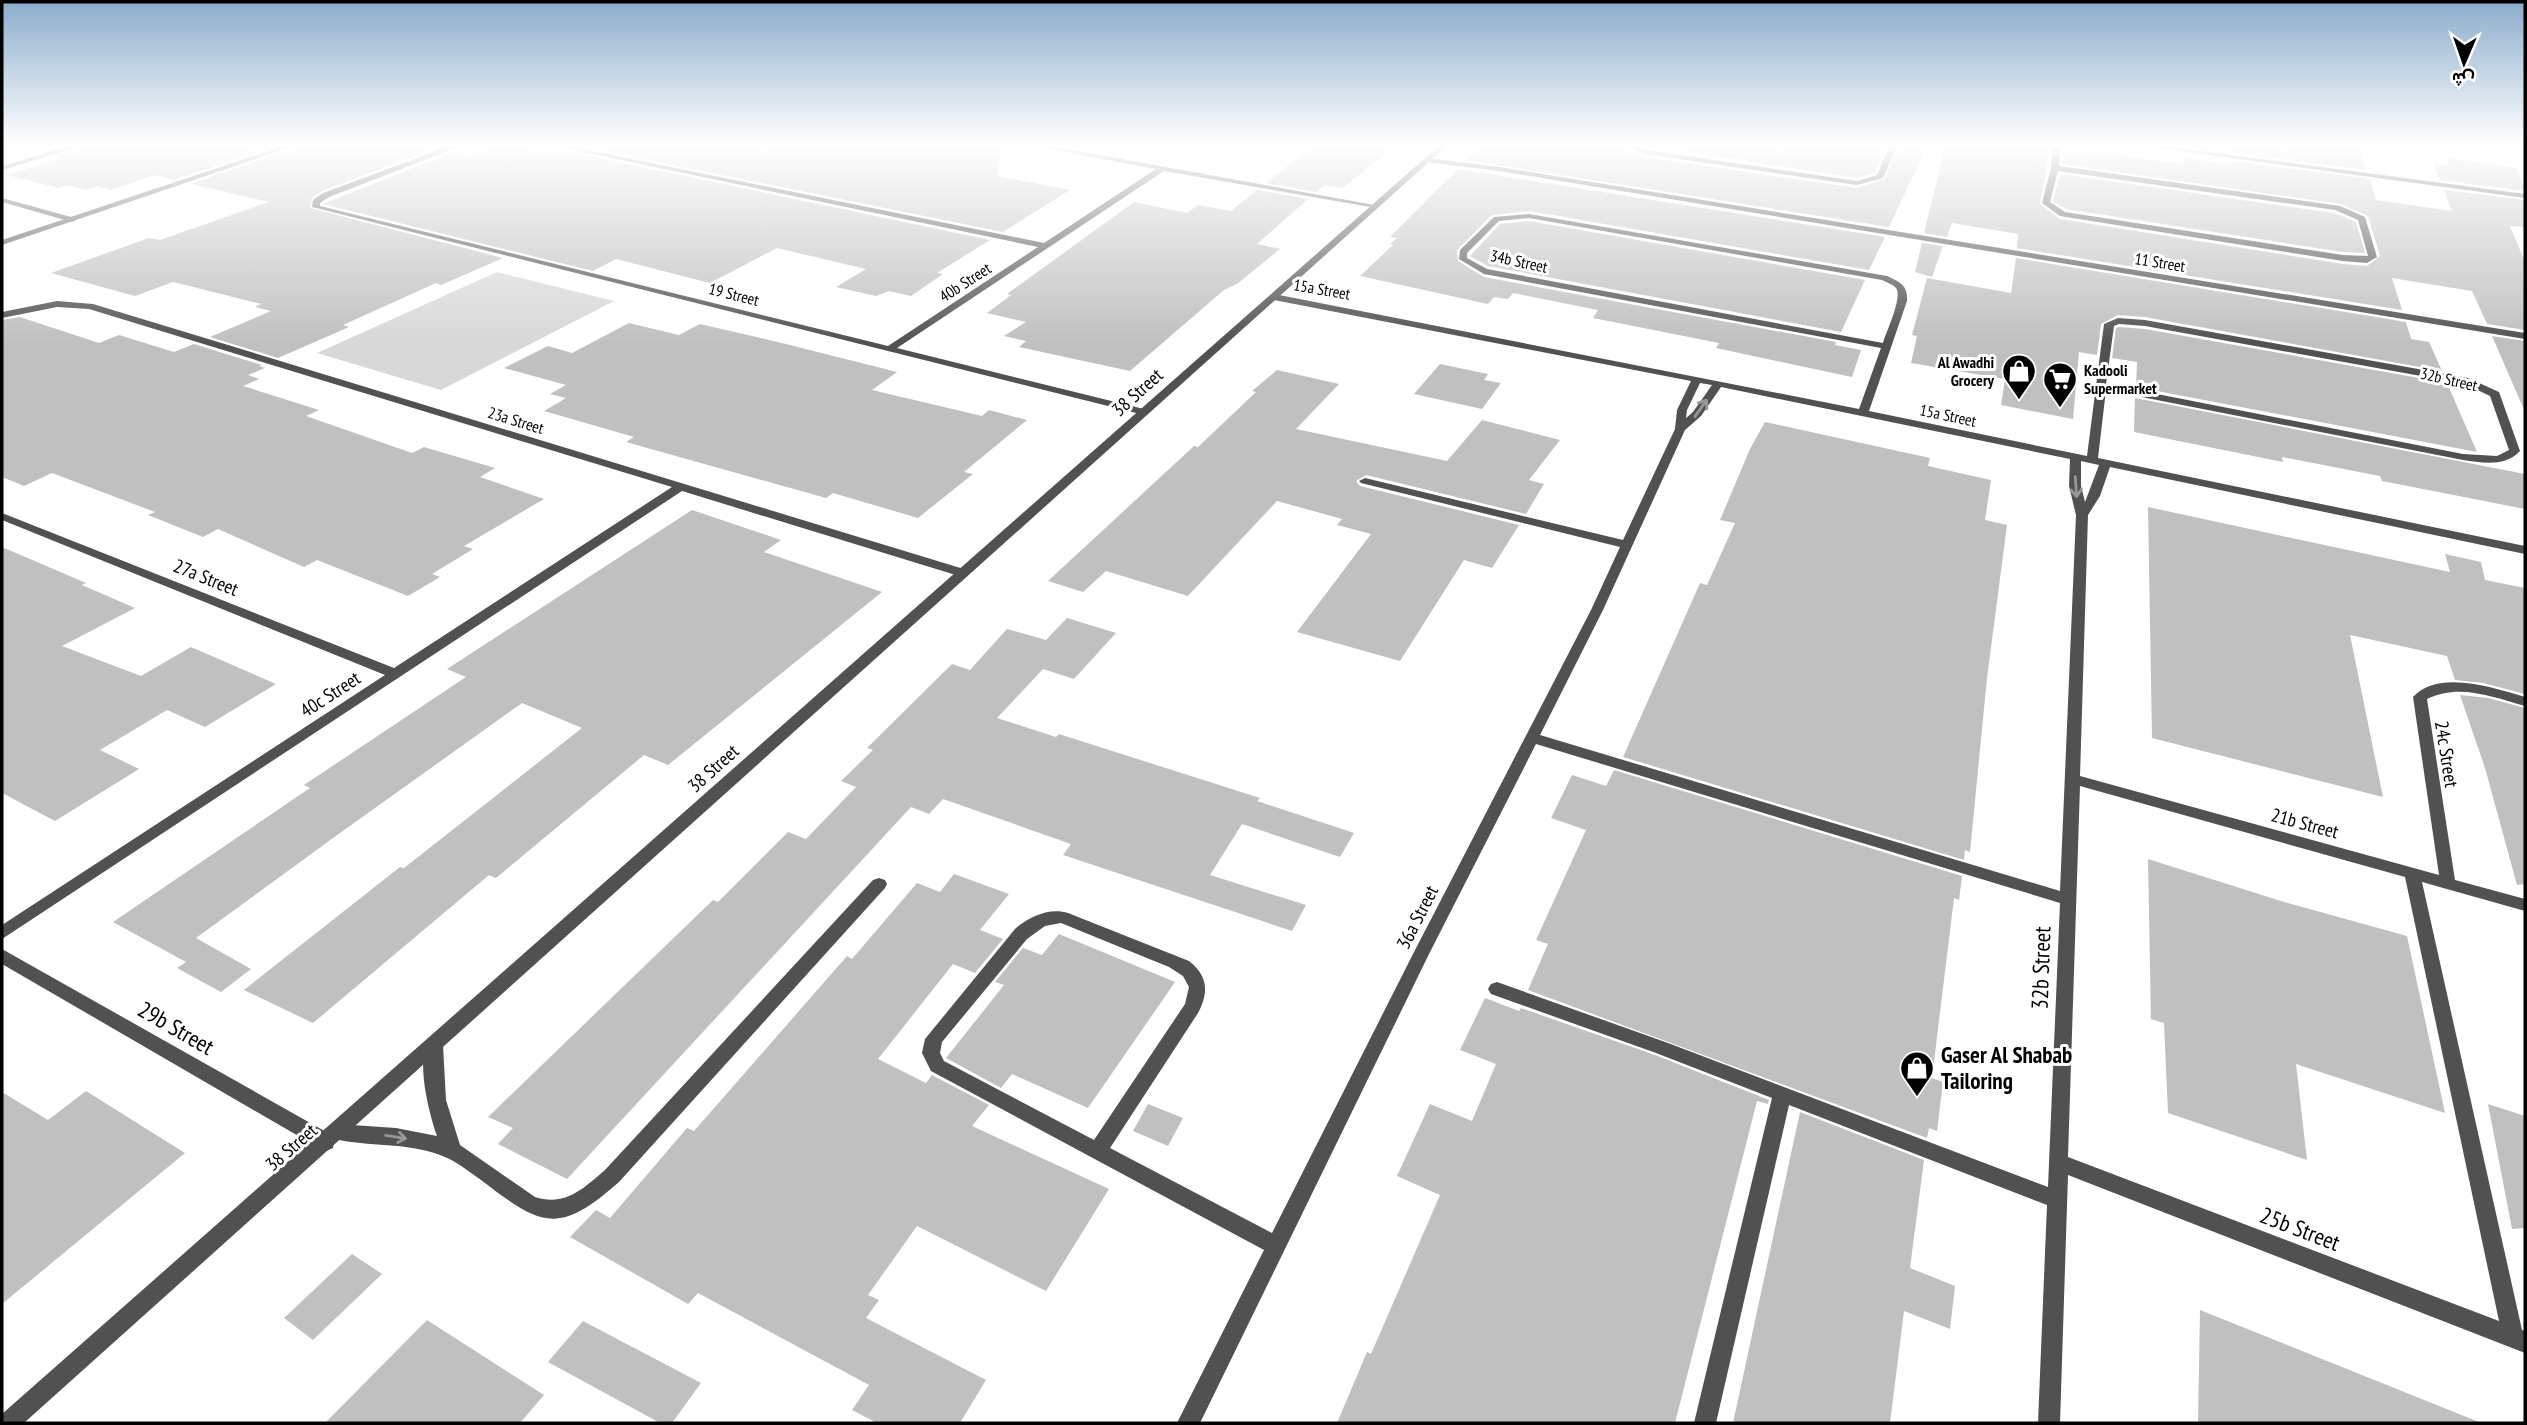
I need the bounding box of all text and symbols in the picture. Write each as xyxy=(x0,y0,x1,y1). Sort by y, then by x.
north arrow xyxy=(2429,28,2499,98)
text: ش xyxy=(2451,68,2475,92)
street label: 34b Street xyxy=(1489,245,1550,277)
street label: 11 Street xyxy=(2133,248,2187,276)
street label: 40b Street xyxy=(935,258,995,306)
street label: 15a Street xyxy=(1292,274,1353,304)
street label: 19 Street xyxy=(707,278,762,310)
place label: Al Awadhi Grocery xyxy=(1937,352,1995,390)
shop icon: Al Awadhi Grocery xyxy=(2000,352,2038,401)
supermarket icon: Kadooli Supermarket xyxy=(2041,360,2079,409)
place label: Kadooli Supermarket xyxy=(2084,360,2157,398)
street label: 38 Street xyxy=(1107,362,1168,421)
street label: 32b Street xyxy=(2419,363,2480,395)
one-way arrow xyxy=(1694,399,1708,418)
street label: 15a Street xyxy=(1918,399,1979,431)
street label: 23a Street xyxy=(486,402,547,438)
one-way arrow xyxy=(2070,475,2083,498)
street label: 27a Street xyxy=(170,553,243,601)
street label: 40c Street xyxy=(295,665,365,722)
street label: 24c Street xyxy=(2430,719,2464,790)
street label: 38 Street xyxy=(683,738,744,797)
street label: 21b Street xyxy=(2269,803,2342,844)
street label: 36a Street xyxy=(1391,881,1443,953)
street label: 32b Street xyxy=(2025,925,2056,1010)
street label: 29b Street xyxy=(133,994,220,1061)
place label: Gaser Al Shabab Tailoring xyxy=(1941,1040,2072,1095)
shop icon: Gaser Al Shabab Tailoring xyxy=(1898,1049,1936,1098)
street label: 38 Street xyxy=(260,1118,322,1176)
one-way arrow xyxy=(384,1131,407,1144)
street label: 25b Street xyxy=(2256,1200,2345,1257)

